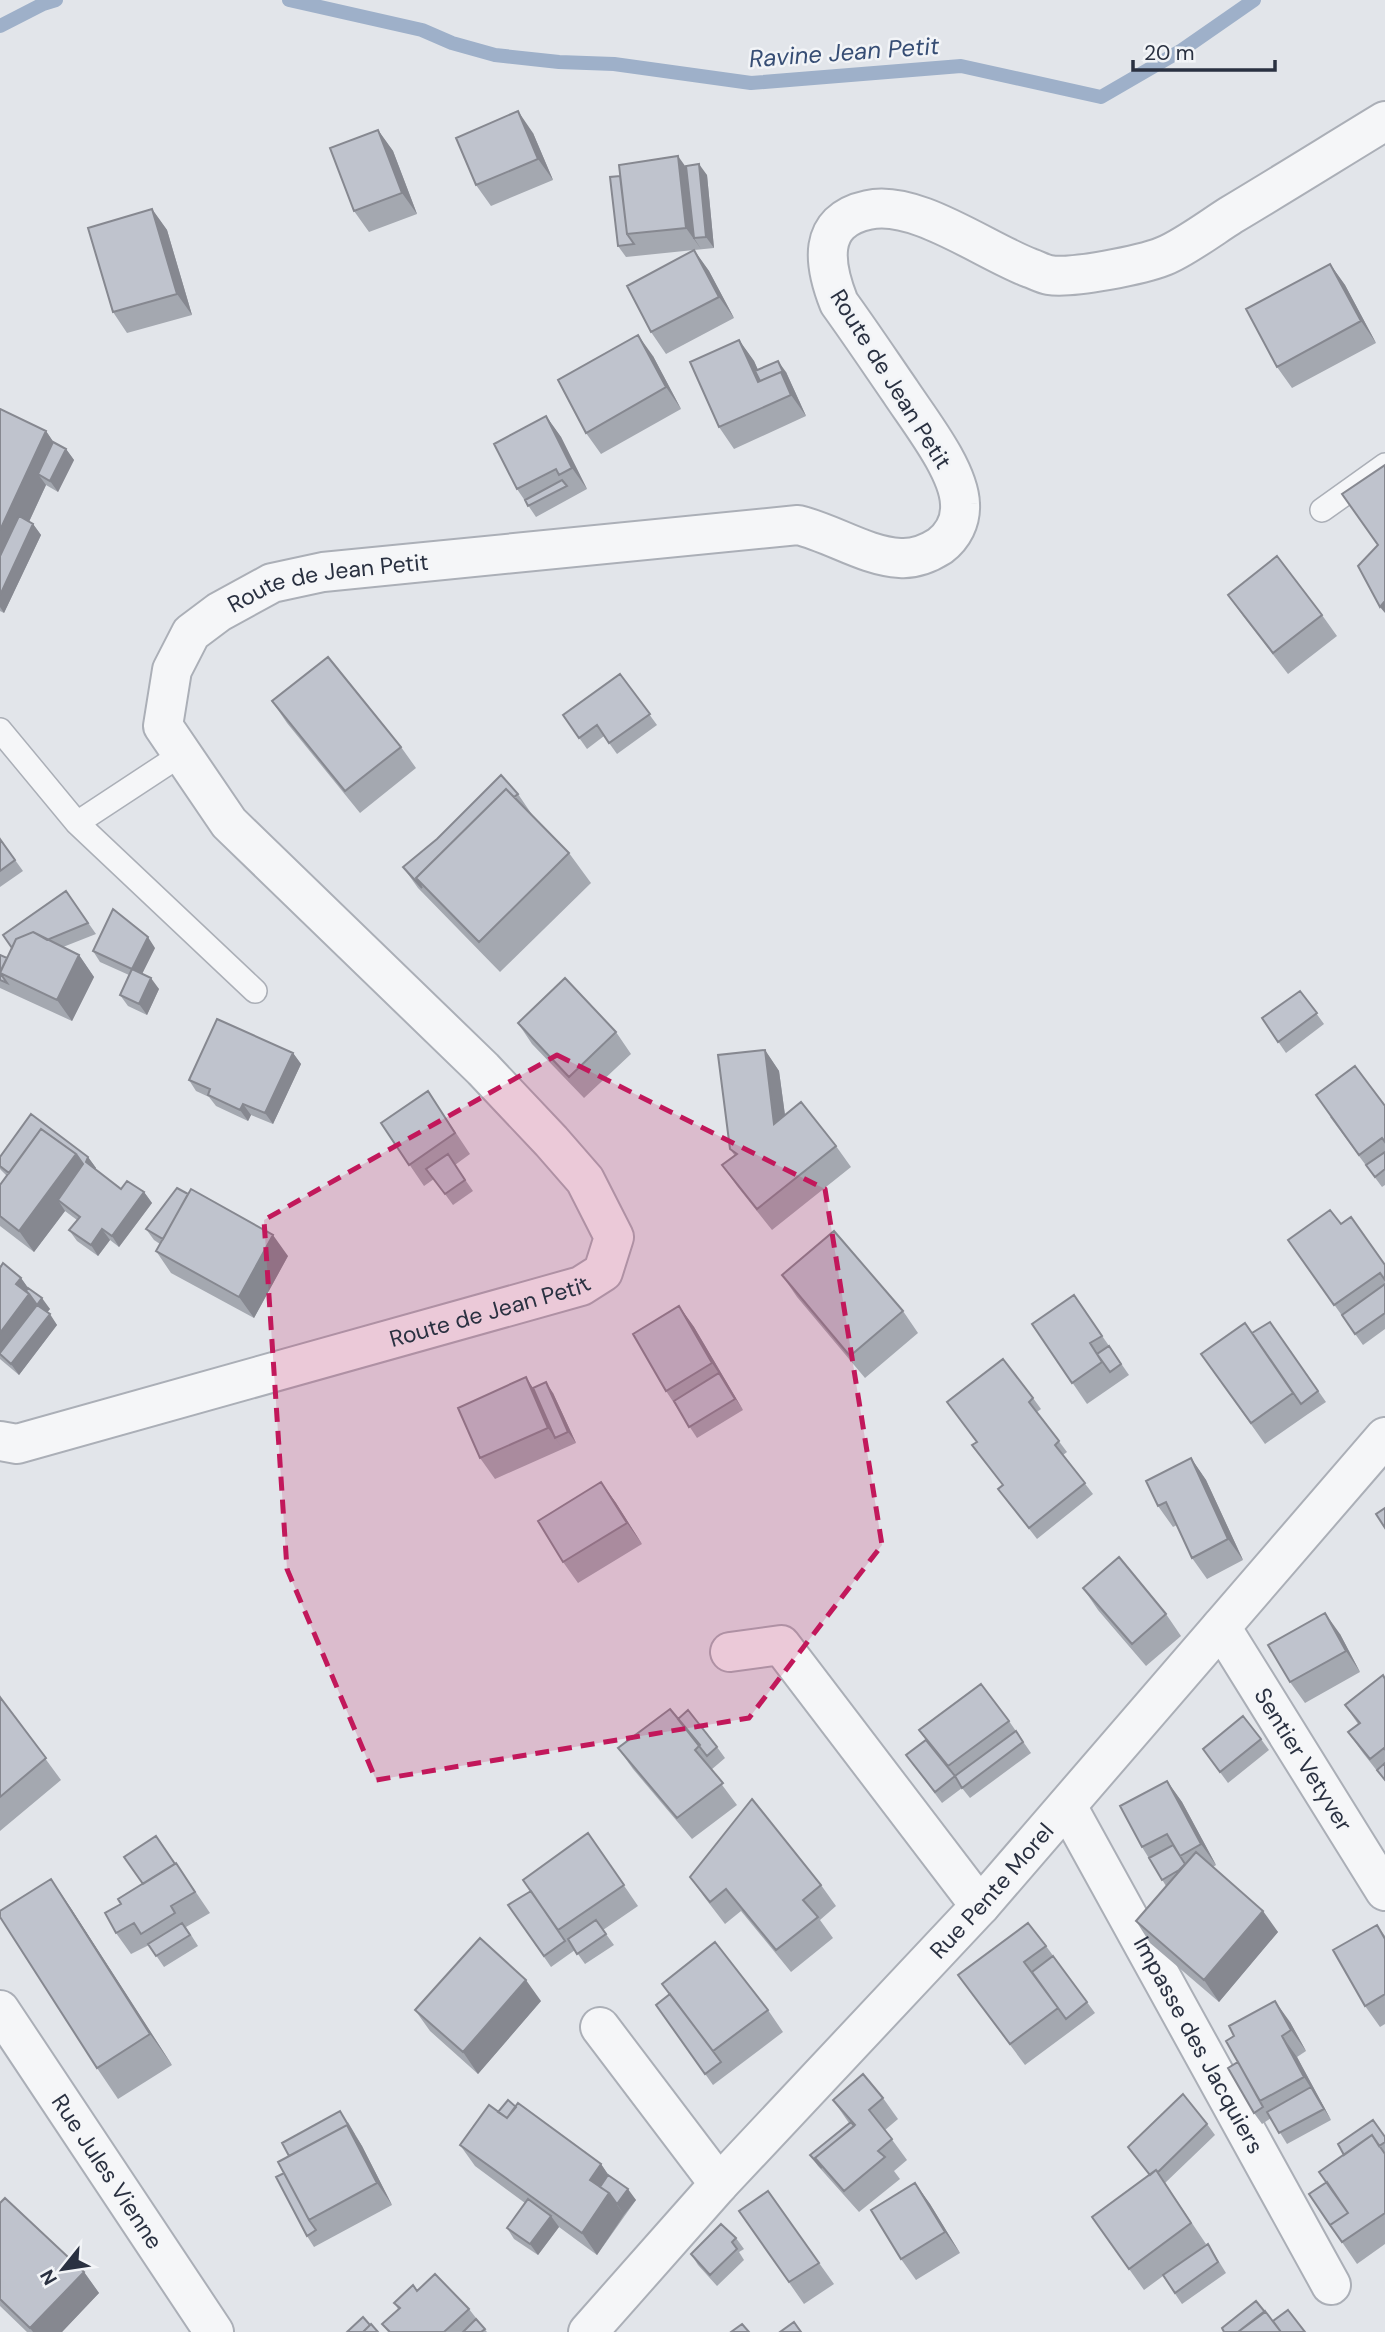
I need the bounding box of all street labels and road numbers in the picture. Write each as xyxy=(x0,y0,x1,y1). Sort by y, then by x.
street label: Route de Jean Petit xyxy=(824,283,958,475)
street label: Route de Jean Petit xyxy=(222,547,430,619)
street label: Route de Jean Petit xyxy=(386,1269,596,1354)
street label: Sentier Vetyver xyxy=(1247,1682,1359,1837)
street label: Rue Pente Morel xyxy=(923,1817,1060,1965)
street label: Impasse des Jacquiers xyxy=(1127,1931,1271,2159)
street label: Rue Jules Vienne xyxy=(45,2088,170,2255)

